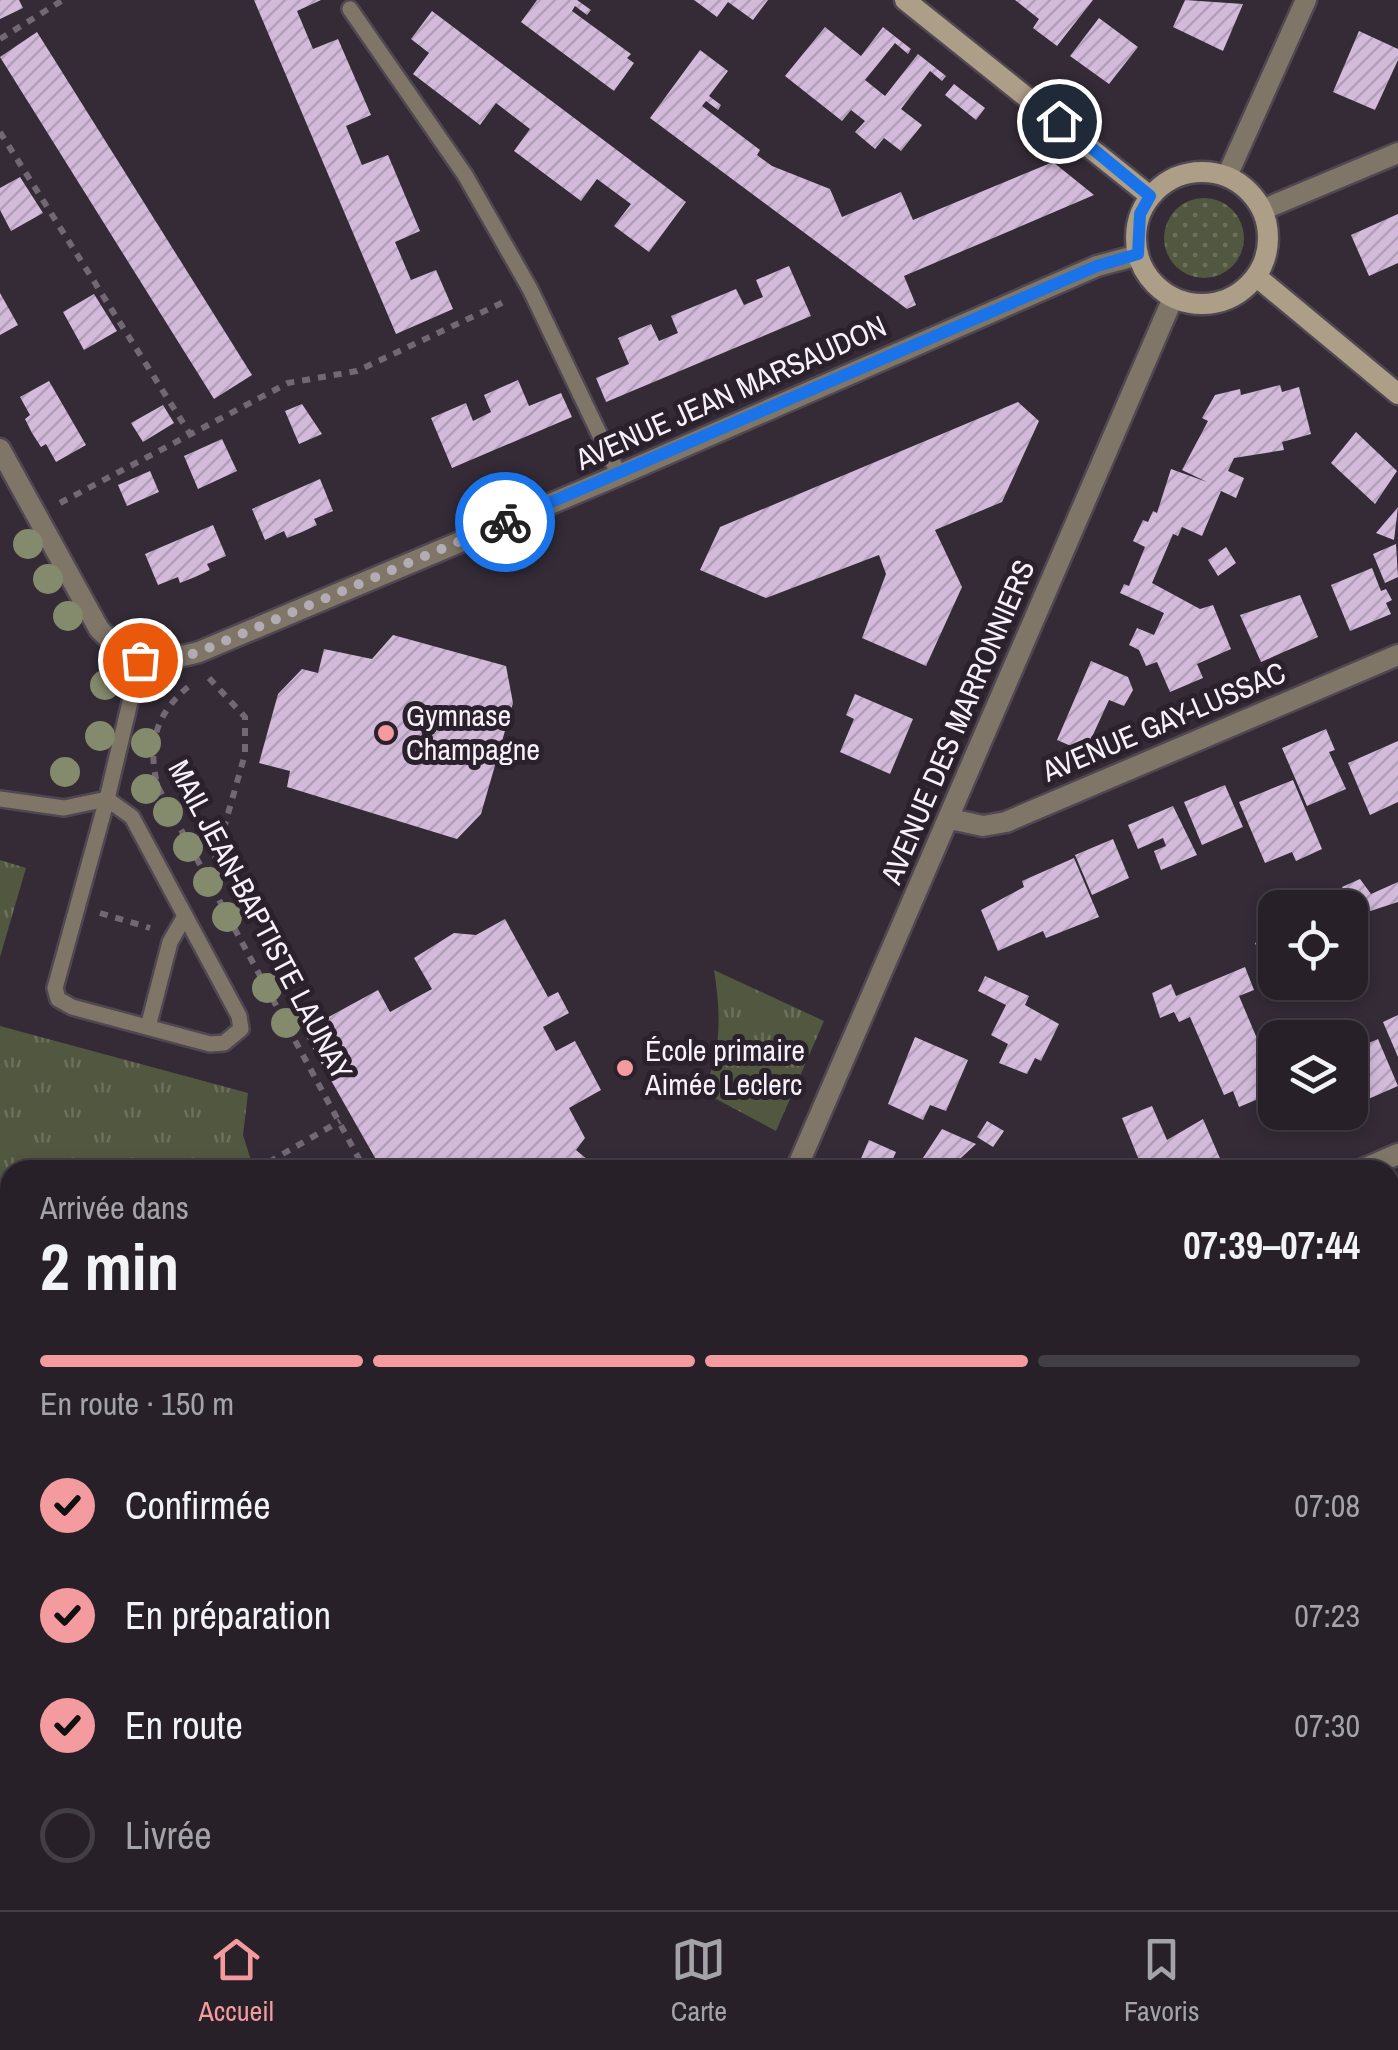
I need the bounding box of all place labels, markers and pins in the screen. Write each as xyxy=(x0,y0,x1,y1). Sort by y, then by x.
pin xyxy=(1017,79,1102,164)
pin xyxy=(98,618,183,703)
place label: Gymnase Champagne xyxy=(406,695,540,769)
marker: Gymnase Champagne xyxy=(375,722,397,744)
place label: École primaire Aimée Leclerc xyxy=(644,1030,805,1104)
marker: École primaire Aimée Leclerc xyxy=(614,1057,636,1079)

